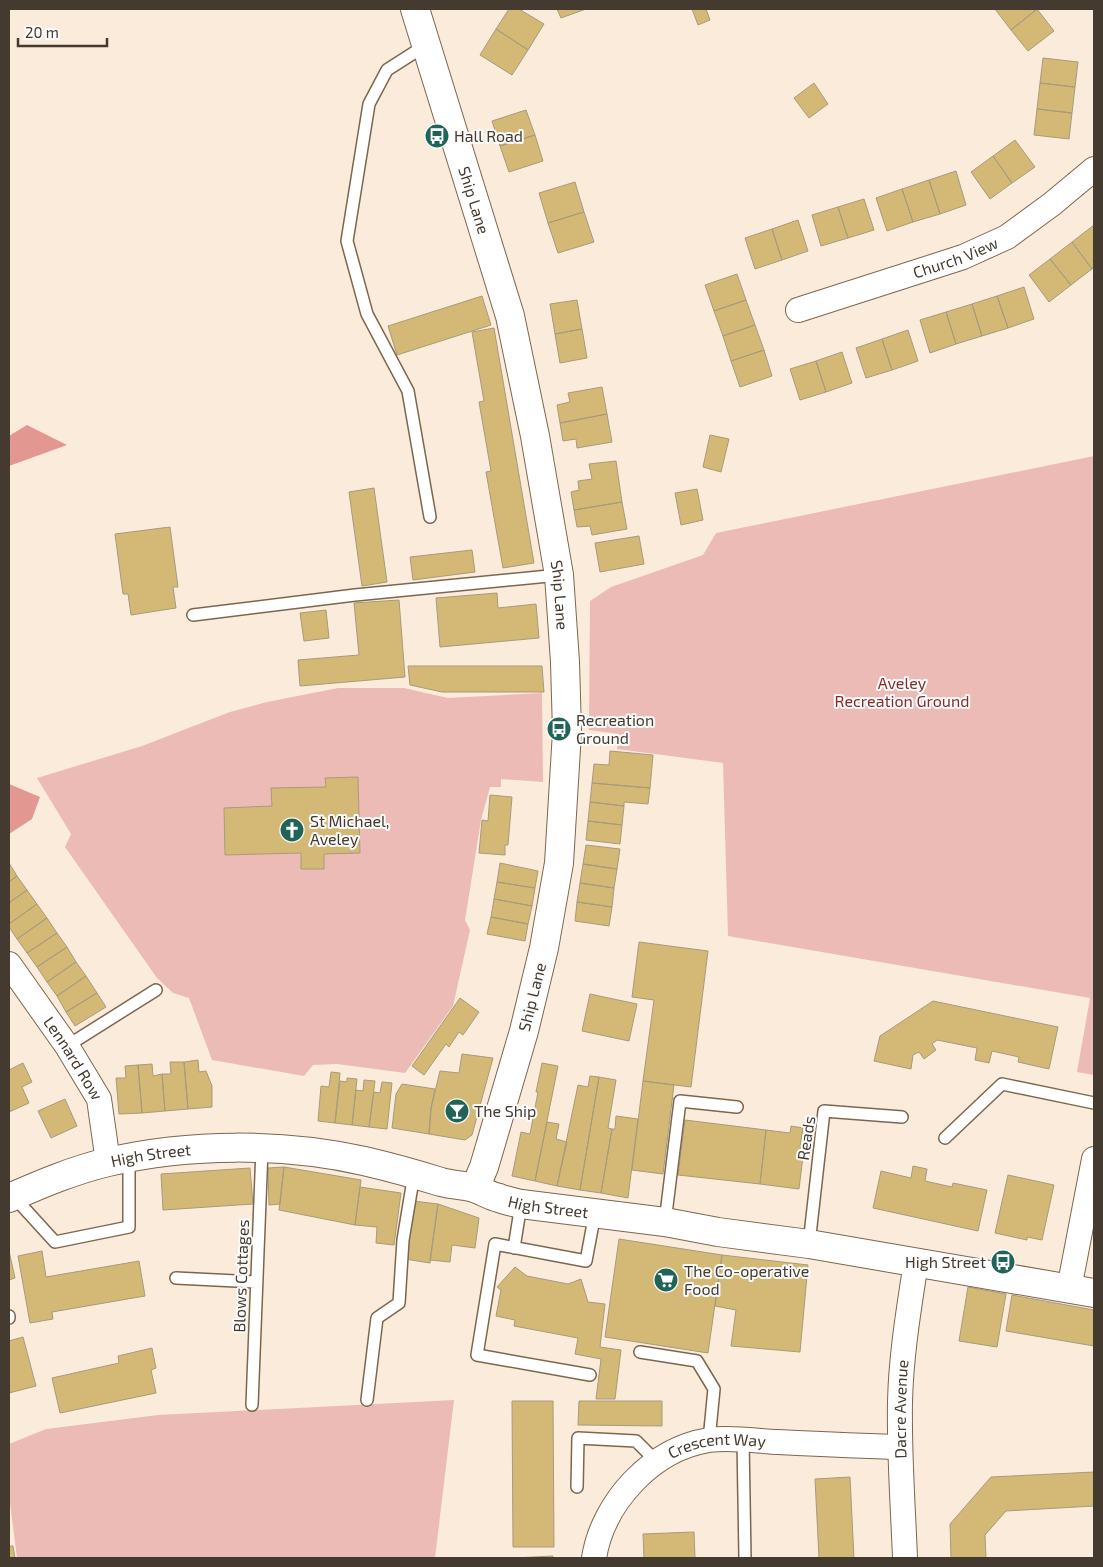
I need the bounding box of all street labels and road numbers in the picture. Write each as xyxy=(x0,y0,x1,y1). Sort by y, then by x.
street label: Ship Lane xyxy=(455,164,494,236)
street label: Church View xyxy=(910,232,1001,281)
street label: Ship Lane xyxy=(548,559,573,631)
street label: Ship Lane xyxy=(514,961,549,1033)
street label: Lennard Row xyxy=(40,1012,107,1103)
street label: Reads xyxy=(793,1114,818,1161)
street label: High Street xyxy=(109,1139,192,1170)
street label: High Street xyxy=(506,1191,590,1221)
street label: Blows Cottages xyxy=(229,1219,252,1333)
street label: Dacre Avenue xyxy=(890,1359,912,1459)
street label: Crescent Way xyxy=(664,1429,767,1462)

